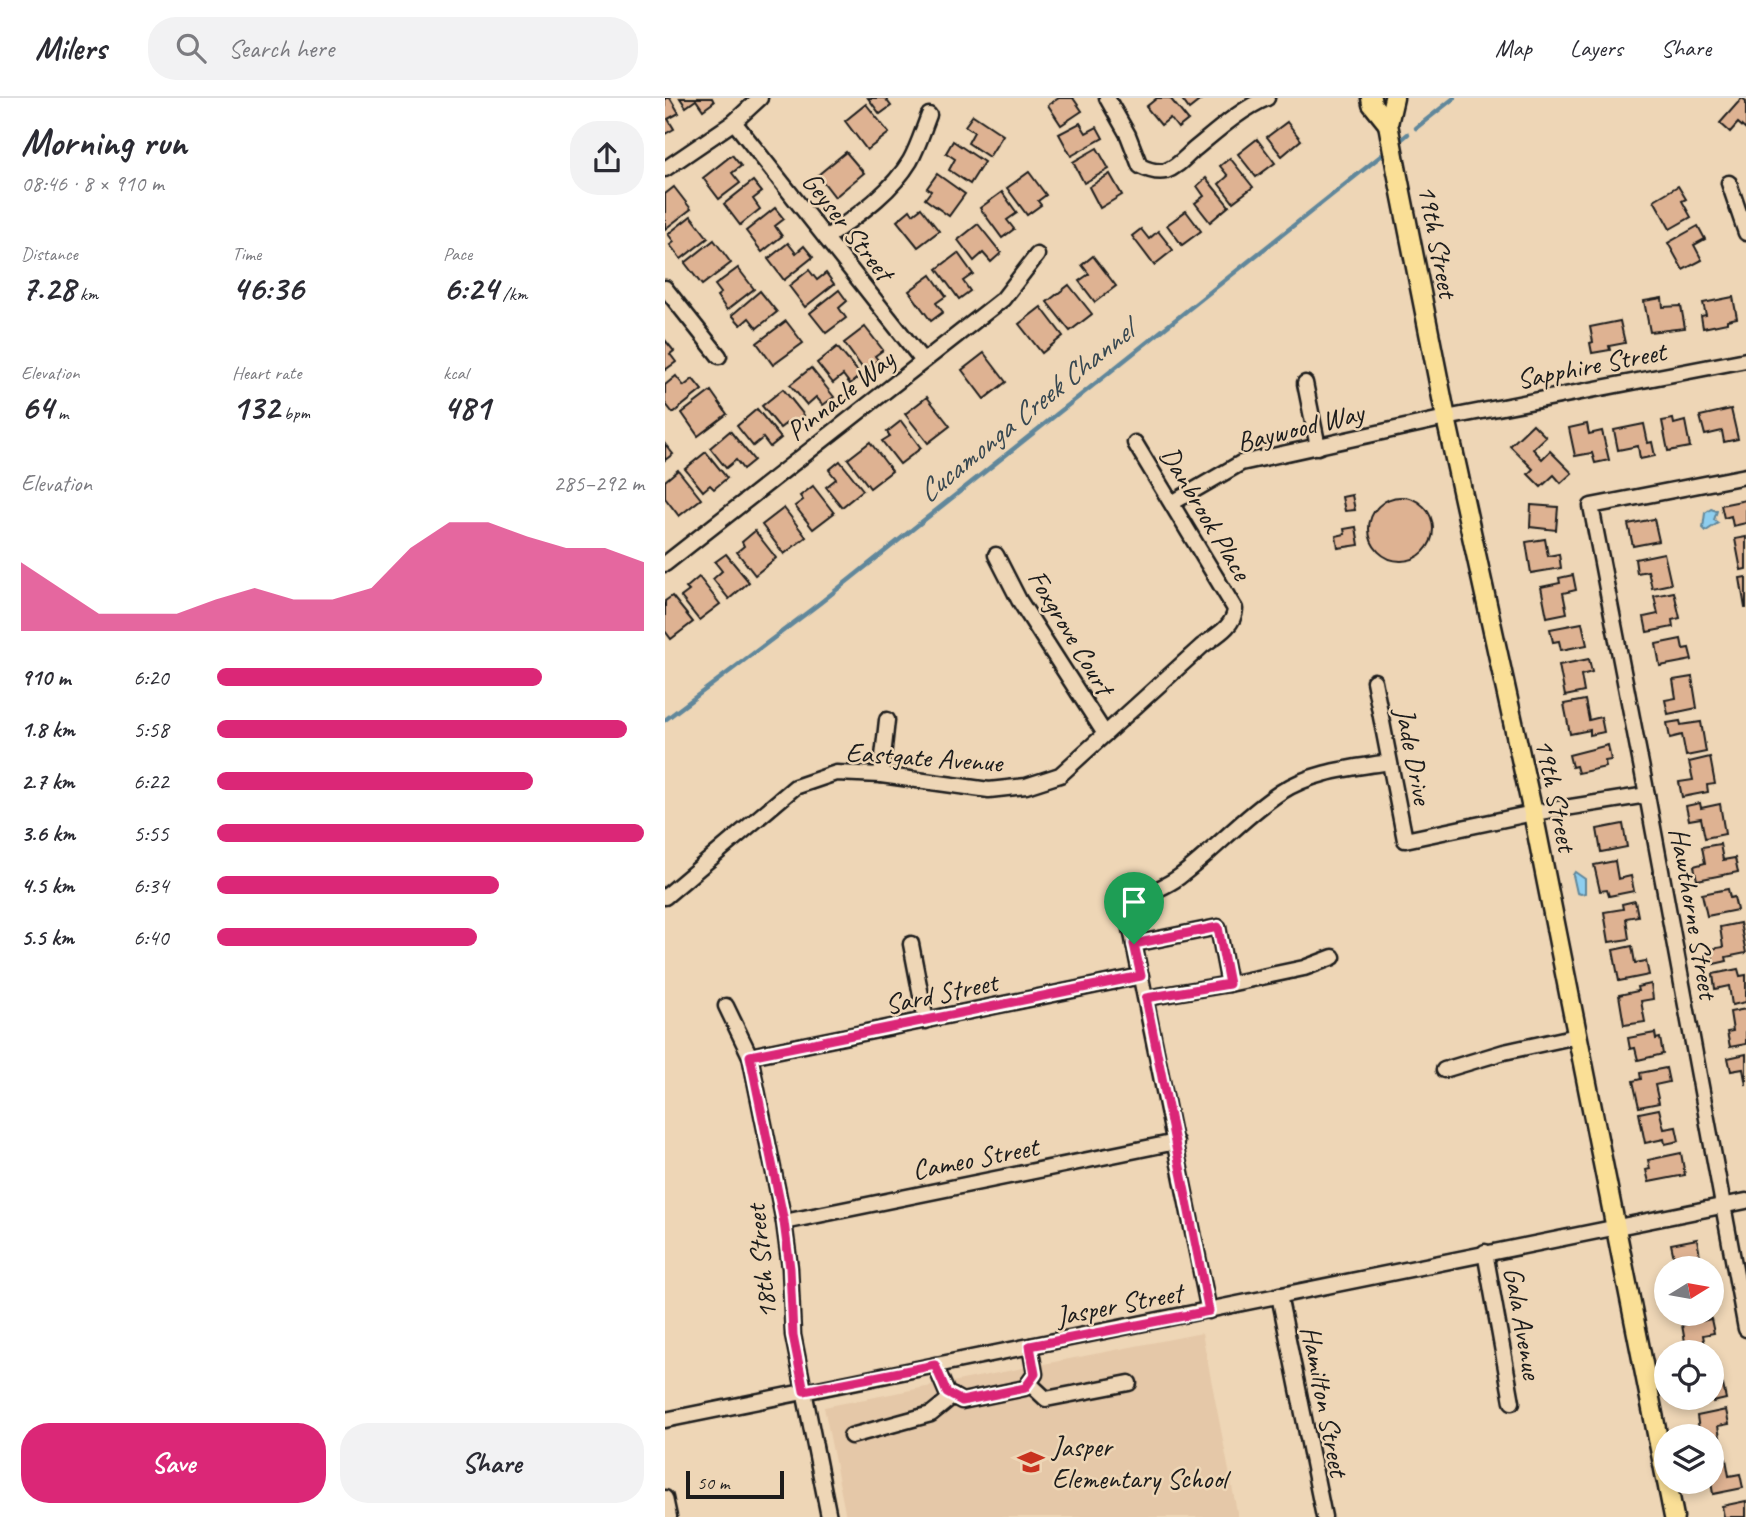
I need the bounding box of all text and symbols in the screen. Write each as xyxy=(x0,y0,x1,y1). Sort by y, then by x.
search box xyxy=(148,17,638,80)
text: Milers xyxy=(35,27,106,69)
icon: search xyxy=(172,29,210,67)
text: Search here xyxy=(228,32,334,65)
text: Map xyxy=(1495,33,1532,63)
text: Layers xyxy=(1570,33,1623,63)
text: Share xyxy=(1661,33,1711,63)
text: Morning run xyxy=(21,119,187,166)
button: share xyxy=(570,121,644,195)
street label: Geyser Street xyxy=(795,164,904,290)
text: 08:46 · 8 × 910 m xyxy=(21,169,164,198)
street label: 19th Street xyxy=(1410,182,1467,303)
text: Distance xyxy=(21,242,78,266)
text: Time xyxy=(232,242,261,266)
text: Pace xyxy=(443,242,472,266)
text: 7.28 xyxy=(21,266,75,311)
text: 46:36 xyxy=(232,266,303,311)
text: 6:24 xyxy=(443,266,498,311)
text: km xyxy=(75,282,98,306)
text: /km xyxy=(498,282,527,306)
water label: Cucamonga Creek Channel xyxy=(909,307,1148,511)
street label: Sapphire Street xyxy=(1514,333,1671,397)
street label: Pinnacle Way xyxy=(779,340,903,448)
text: Elevation xyxy=(21,361,79,385)
text: Heart rate xyxy=(232,361,301,385)
text: kcal xyxy=(443,361,468,385)
text: 64 xyxy=(21,385,53,430)
text: 132 xyxy=(232,385,279,430)
text: 481 xyxy=(443,385,490,430)
street label: Baywood Way xyxy=(1233,394,1369,460)
text: m xyxy=(53,401,69,425)
text: bpm xyxy=(279,401,310,425)
street label: Danbrook Place xyxy=(1152,440,1260,588)
text: Elevation xyxy=(21,469,92,498)
text: 285–292 m xyxy=(553,469,644,498)
street label: Foxgrove Court xyxy=(1020,563,1124,704)
text: 910 m xyxy=(21,663,70,692)
text: 6:20 xyxy=(133,663,169,692)
street label: Jade Drive xyxy=(1387,703,1441,809)
text: 1.8 km xyxy=(21,715,75,744)
text: 5:58 xyxy=(133,715,169,744)
street label: Eastgate Avenue xyxy=(845,734,1005,780)
street label: 19th Street xyxy=(1527,735,1586,857)
text: 2.7 km xyxy=(21,767,74,796)
text: 6:22 xyxy=(133,767,169,796)
text: 3.6 km xyxy=(21,819,75,848)
text: 5:55 xyxy=(133,819,169,848)
street label: Hawthorne Street xyxy=(1662,825,1727,1004)
text: 4.5 km xyxy=(21,871,74,900)
text: 6:34 xyxy=(133,871,169,900)
pin xyxy=(1104,872,1164,944)
icon: arrive xyxy=(1115,883,1153,921)
text: 5.5 km xyxy=(21,923,74,952)
text: 6:40 xyxy=(133,923,169,952)
street label: Sard Street xyxy=(882,963,1003,1022)
street label: Cameo Street xyxy=(909,1128,1044,1187)
street label: 18th Street xyxy=(737,1201,784,1321)
north arrow xyxy=(1654,1256,1724,1326)
map controls xyxy=(1654,1256,1724,1494)
street label: Gala Avenue xyxy=(1496,1264,1550,1384)
street label: Jasper Street xyxy=(1051,1274,1189,1334)
street label: Hamilton Street xyxy=(1293,1323,1357,1482)
button: locate xyxy=(1654,1340,1724,1410)
button: Save xyxy=(21,1423,326,1503)
button: Share xyxy=(340,1423,644,1503)
button: layers xyxy=(1654,1424,1724,1494)
place label: Jasper Elementary School xyxy=(1050,1429,1232,1496)
school or university icon: Jasper Elementary School xyxy=(1016,1447,1046,1477)
scale bar xyxy=(686,1468,784,1500)
text: 50 m xyxy=(697,1471,729,1495)

